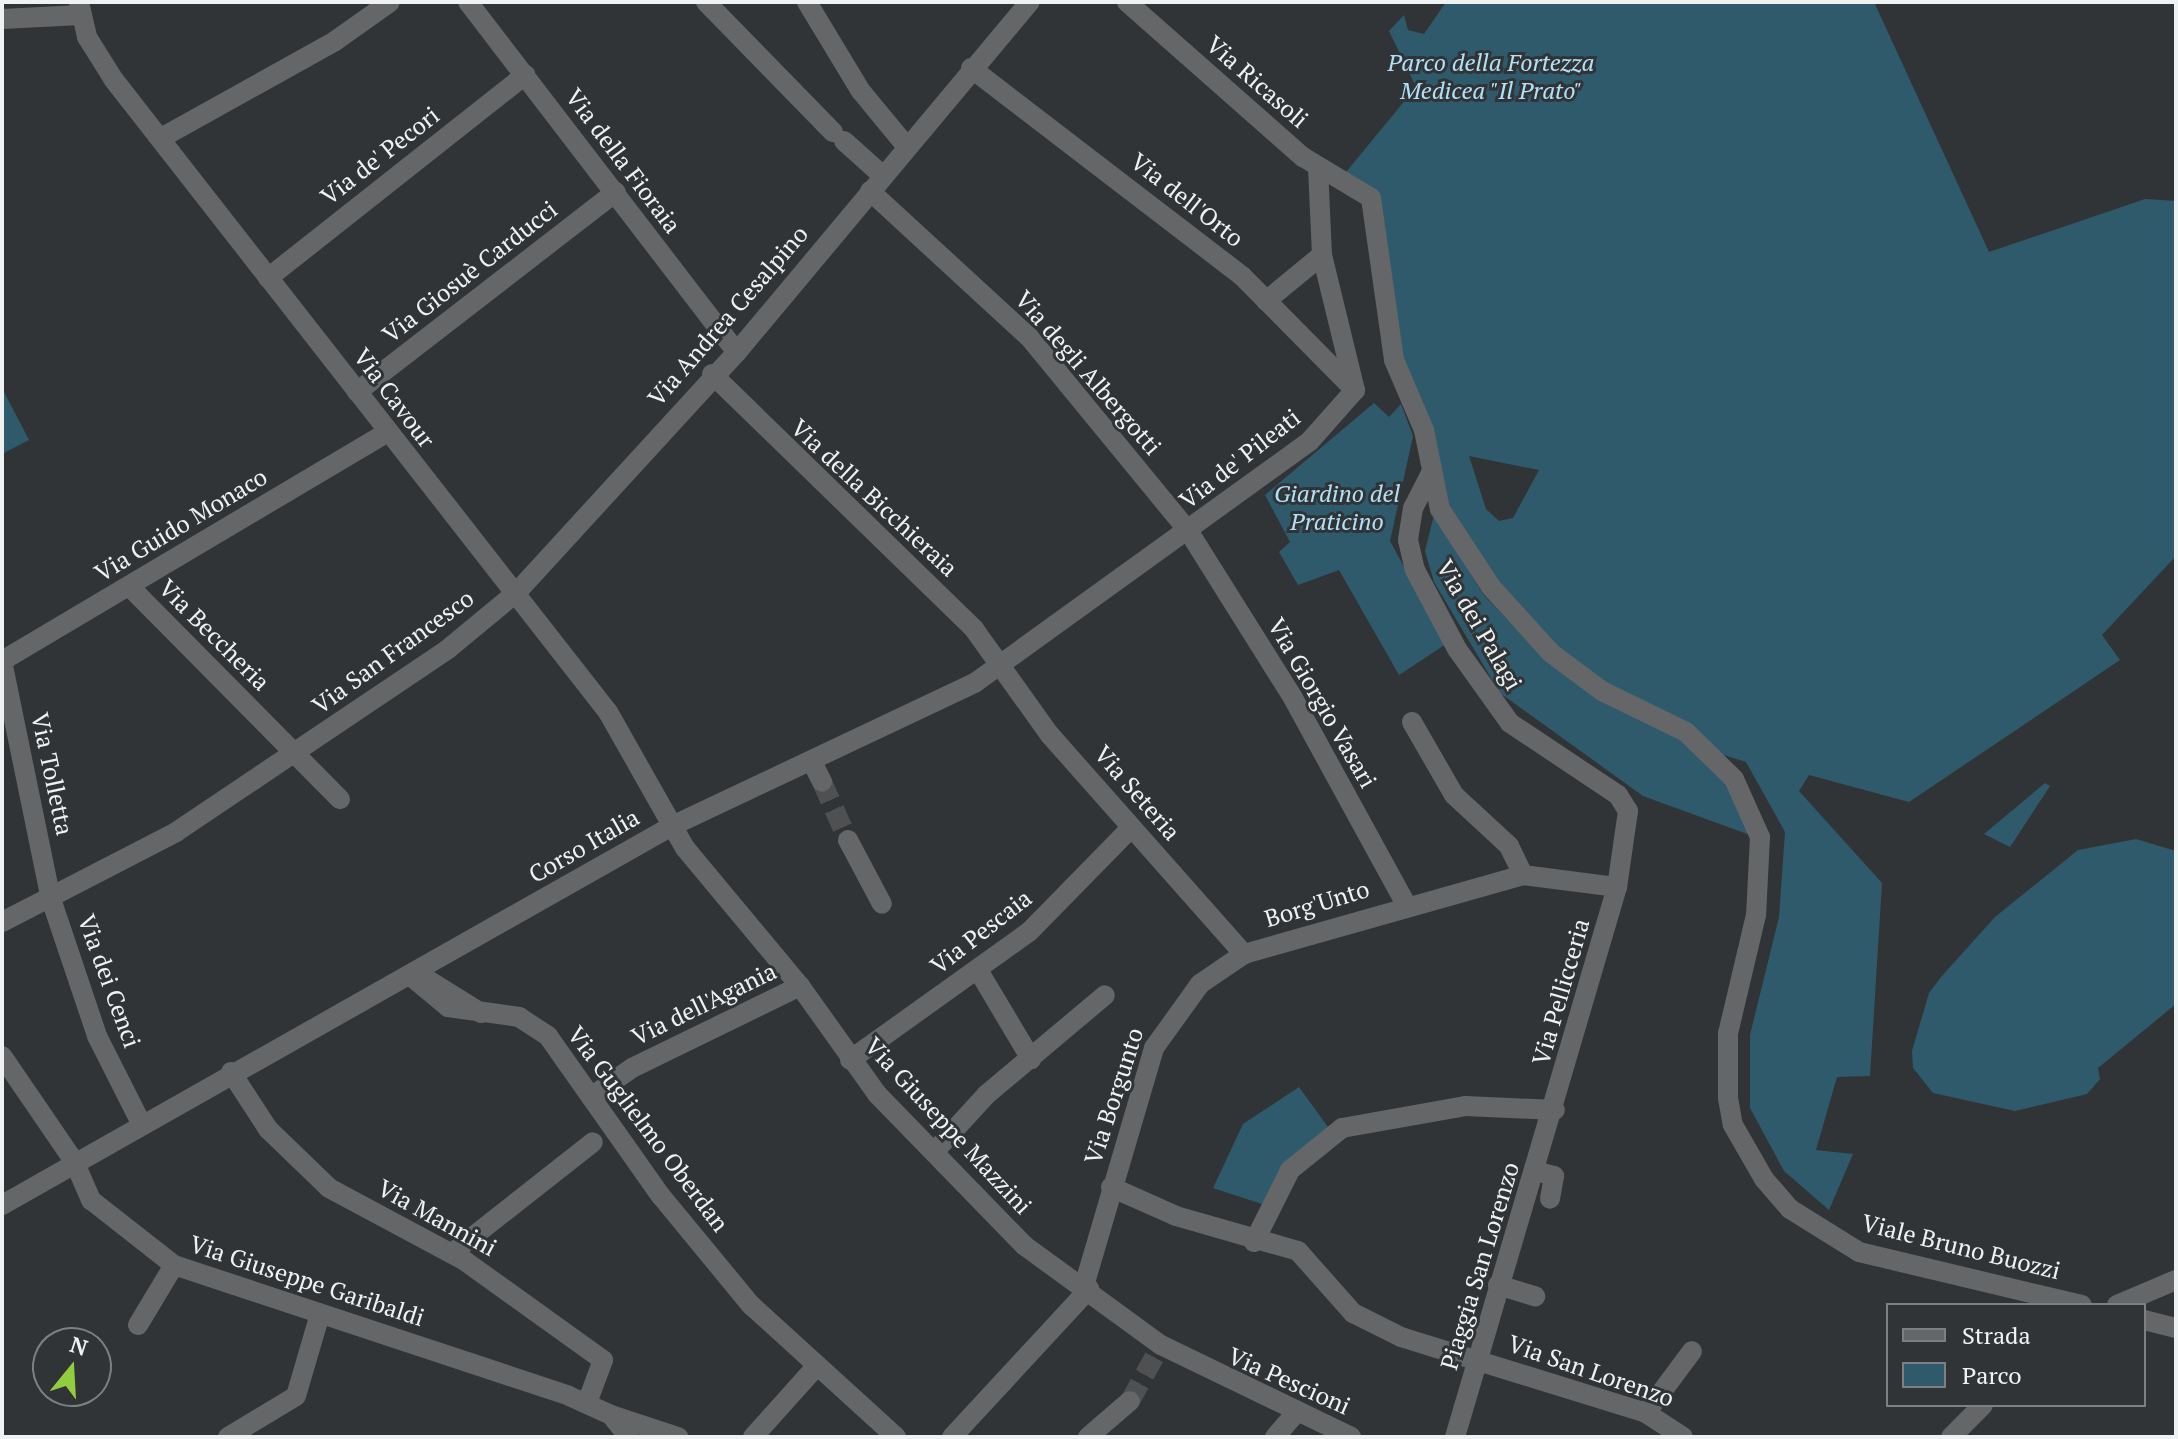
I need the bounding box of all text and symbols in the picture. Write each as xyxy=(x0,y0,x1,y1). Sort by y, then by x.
street label: Via Ricasoli xyxy=(1200,30,1314,134)
park label: Parco della Fortezza Medicea "Il Prato" xyxy=(1388,49,1594,105)
street label: Via della Fioraia xyxy=(559,83,687,239)
street label: Via de' Pecori xyxy=(315,101,445,211)
street label: Via dell'Orto xyxy=(1125,147,1249,253)
street label: Via Giosuè Carducci xyxy=(377,195,563,349)
street label: Via Andrea Cesalpino xyxy=(642,220,814,412)
street label: Via degli Albergotti xyxy=(1009,285,1167,461)
street label: Via Cavour xyxy=(347,343,441,453)
street label: Via de' Pileati xyxy=(1174,403,1306,515)
street label: Via della Bicchieraia xyxy=(785,413,963,583)
street label: Via Guido Monaco xyxy=(90,462,272,588)
park label: Giardino del Praticino xyxy=(1274,480,1400,536)
street label: Via dei Palagi xyxy=(1430,555,1528,695)
street label: Via Beccheria xyxy=(153,574,275,696)
street label: Via San Francesco xyxy=(307,584,479,720)
street label: Via Giorgio Vasari xyxy=(1261,613,1383,793)
street label: Via Tolletta xyxy=(25,710,79,838)
street label: Via Seteria xyxy=(1088,740,1186,846)
street label: Corso Italia xyxy=(524,803,644,889)
street label: Borg'Unto xyxy=(1261,874,1373,934)
street label: Via Pescaia xyxy=(925,884,1037,980)
street label: Via dei Cenci xyxy=(72,910,146,1052)
street label: Via Pellicceria xyxy=(1526,915,1596,1069)
street label: Via dell'Agania xyxy=(627,957,781,1051)
street label: Via Guglielmo Oberdan xyxy=(561,1021,735,1237)
street label: Via Borgunto xyxy=(1078,1024,1150,1168)
street label: Via Giuseppe Mazzini xyxy=(859,1032,1037,1220)
street label: Piaggia San Lorenzo xyxy=(1435,1159,1525,1373)
street label: Via Mannini xyxy=(372,1173,502,1263)
street label: Viale Bruno Buozzi xyxy=(1859,1208,2063,1286)
street label: Via Giuseppe Garibaldi xyxy=(186,1229,428,1333)
legend xyxy=(1886,1303,2146,1407)
text: Strada xyxy=(1962,1319,2031,1351)
north arrow xyxy=(32,1327,112,1407)
text: N xyxy=(67,1329,91,1362)
street label: Via San Lorenzo xyxy=(1504,1329,1678,1413)
street label: Via Pescioni xyxy=(1223,1341,1355,1421)
text: Parco xyxy=(1962,1359,2022,1391)

